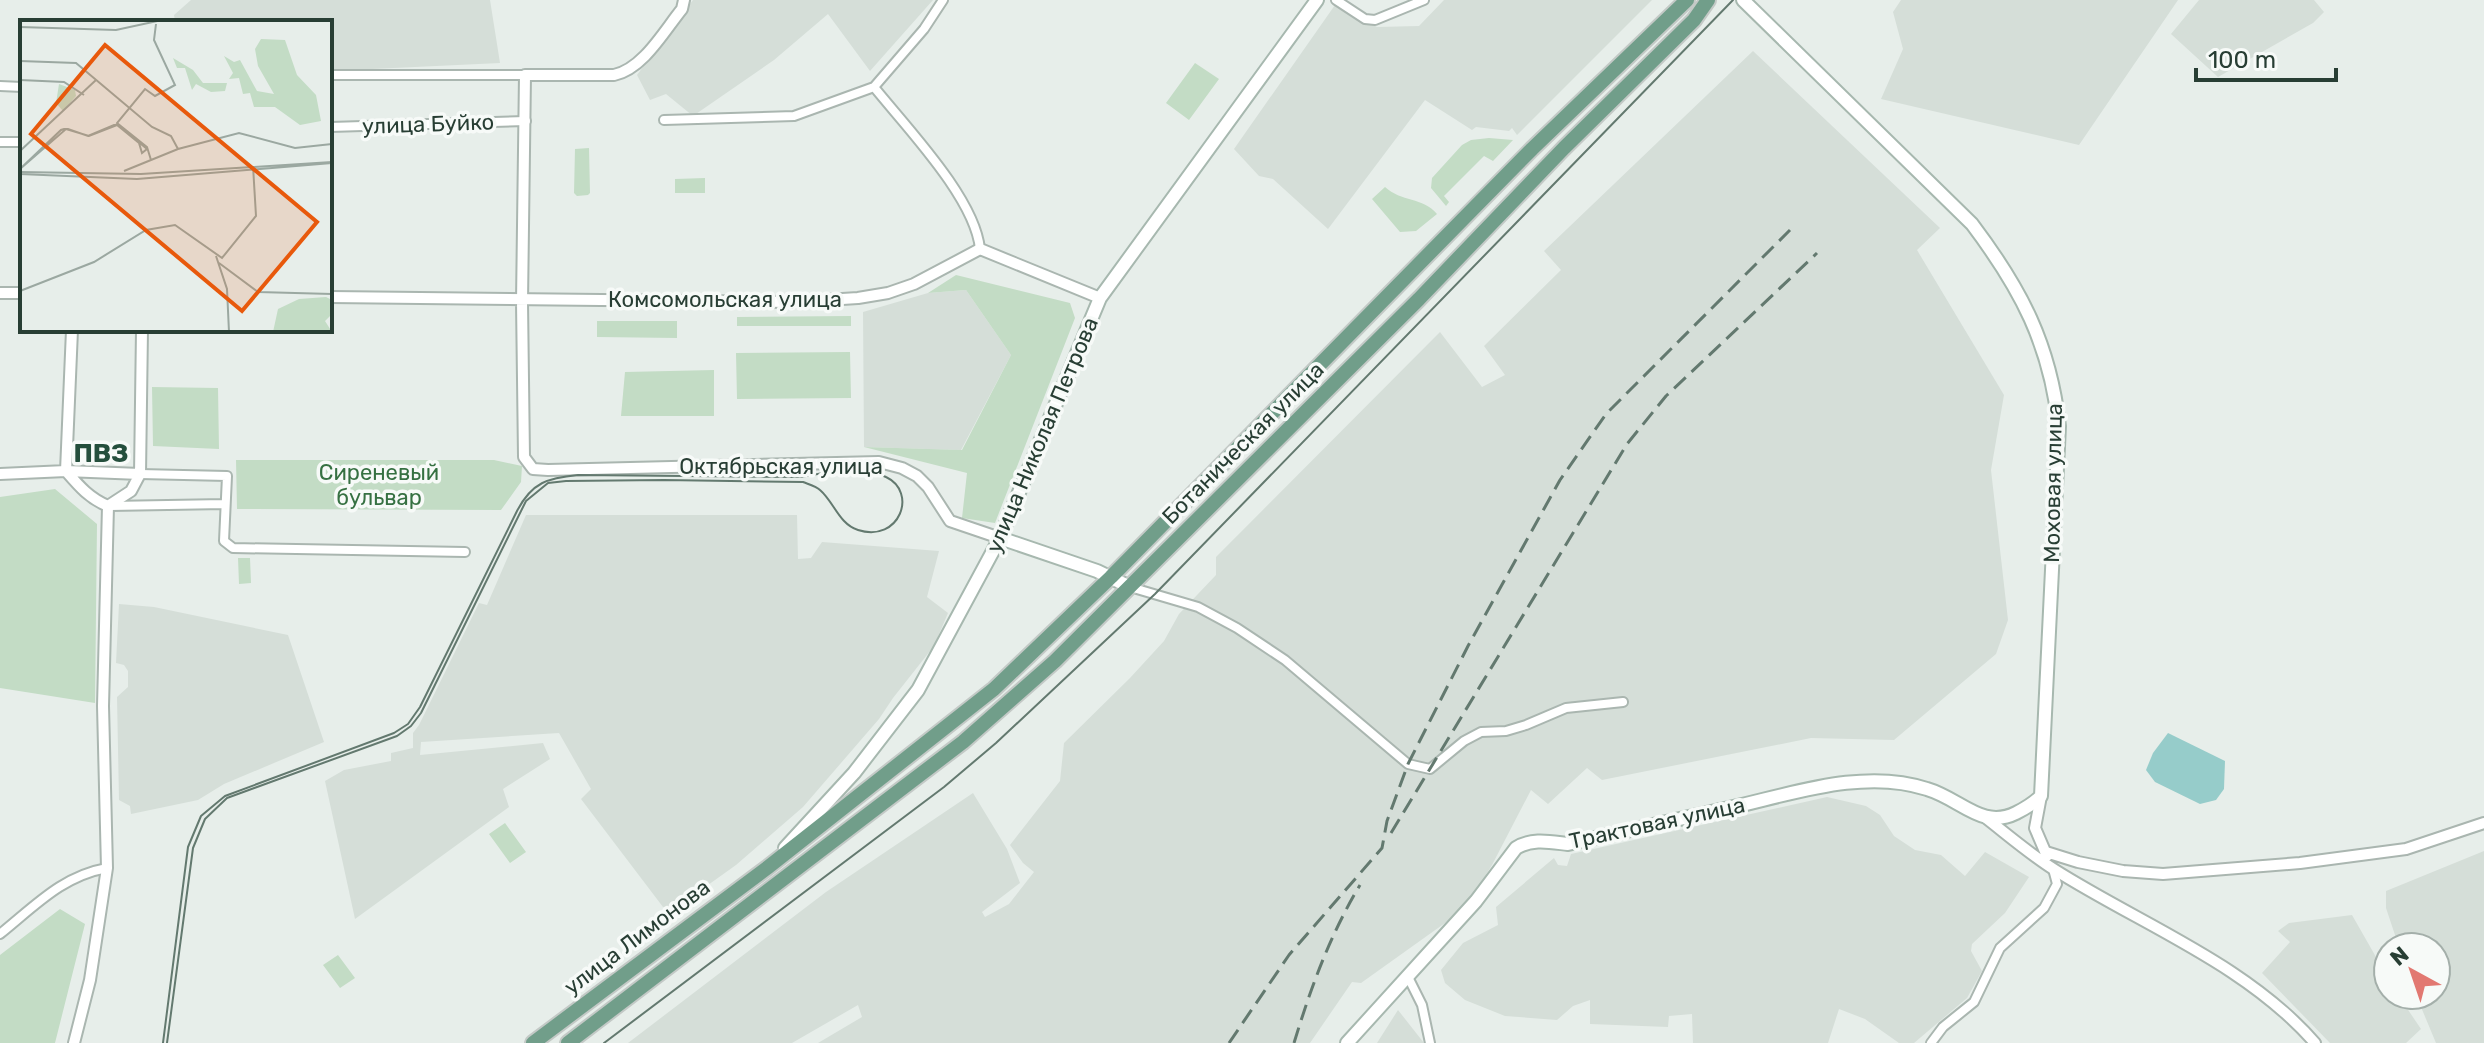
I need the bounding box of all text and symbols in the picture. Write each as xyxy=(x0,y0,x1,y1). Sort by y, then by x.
inset map xyxy=(20,20,332,332)
scale bar xyxy=(2196,32,2336,82)
text: 100 m xyxy=(2208,46,2276,74)
street label: улица Буйко xyxy=(362,108,494,140)
street label: Комсомольская улица xyxy=(608,286,842,313)
street label: улица Николая Петрова xyxy=(980,313,1104,557)
street label: Ботаническая улица xyxy=(1156,356,1330,530)
street label: Моховая улица xyxy=(2038,403,2068,563)
district label: ПВЗ xyxy=(73,438,129,469)
street label: Октябрьская улица xyxy=(679,453,883,480)
park label: Сиреневый бульвар xyxy=(319,459,439,511)
street label: Трактовая улица xyxy=(1567,791,1747,855)
street label: улица Лимонова xyxy=(559,873,715,1001)
north arrow xyxy=(2372,931,2452,1011)
text: N xyxy=(2385,941,2414,971)

